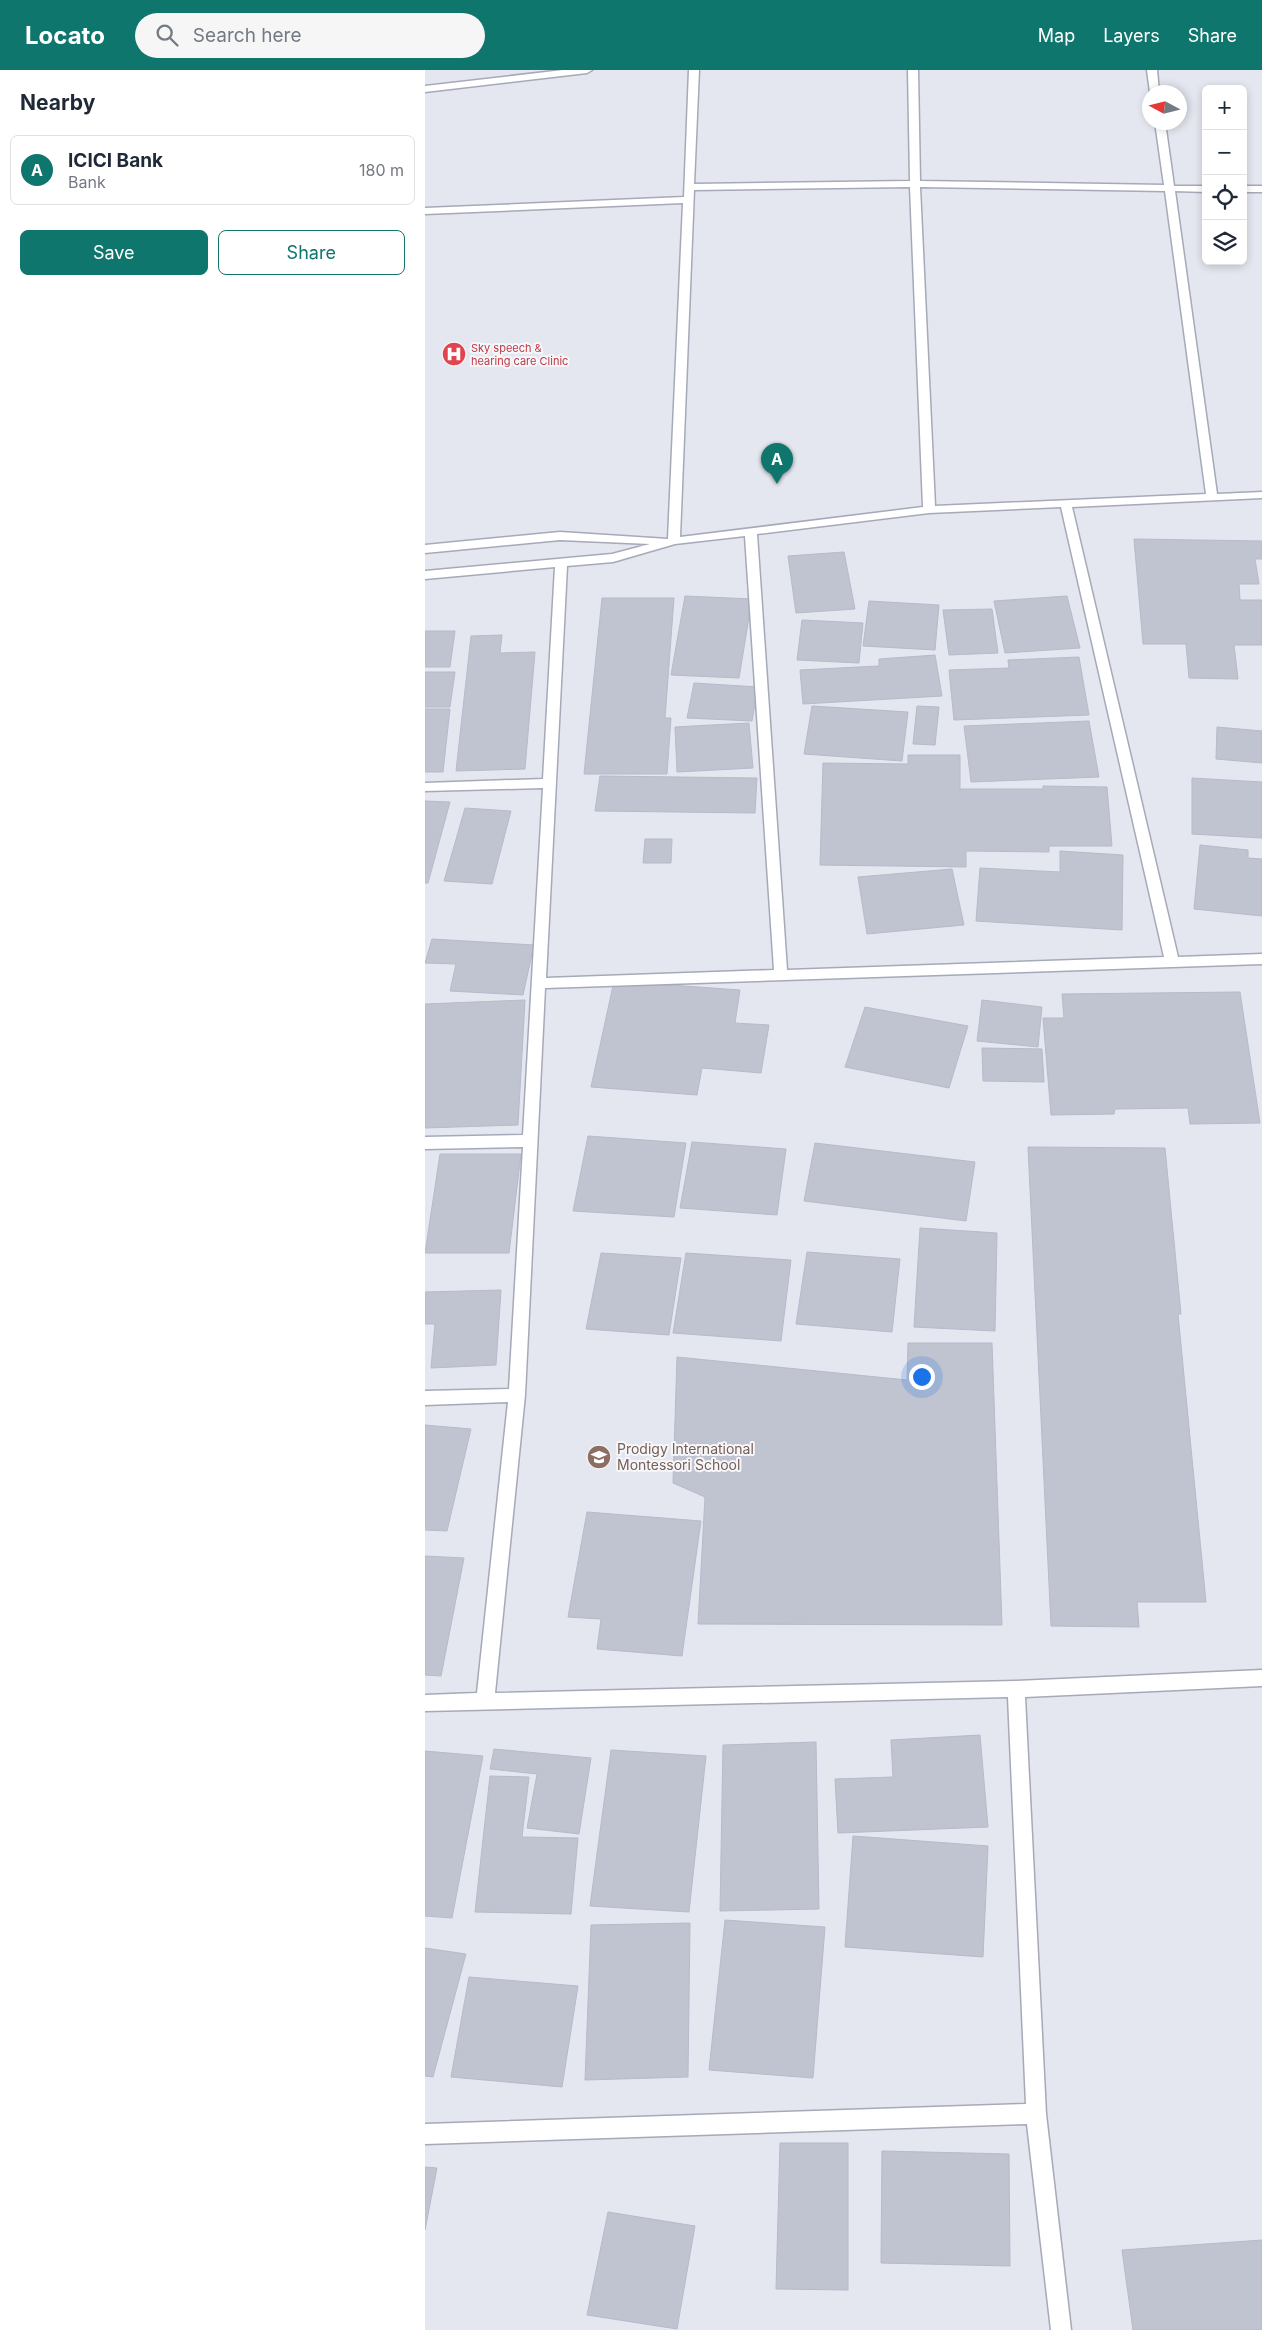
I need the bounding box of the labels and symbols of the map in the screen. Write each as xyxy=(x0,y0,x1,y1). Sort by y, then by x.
north arrow xyxy=(1142,85,1187,130)
hospital icon: Sky speech & hearing care Clinic xyxy=(441,341,467,367)
place label: Sky speech & hearing care Clinic xyxy=(471,341,568,368)
pin: A xyxy=(761,443,793,484)
your location xyxy=(909,1364,935,1390)
place label: Prodigy International Montessori School xyxy=(617,1440,754,1473)
school or university icon: Prodigy International Montessori School xyxy=(586,1444,612,1470)

